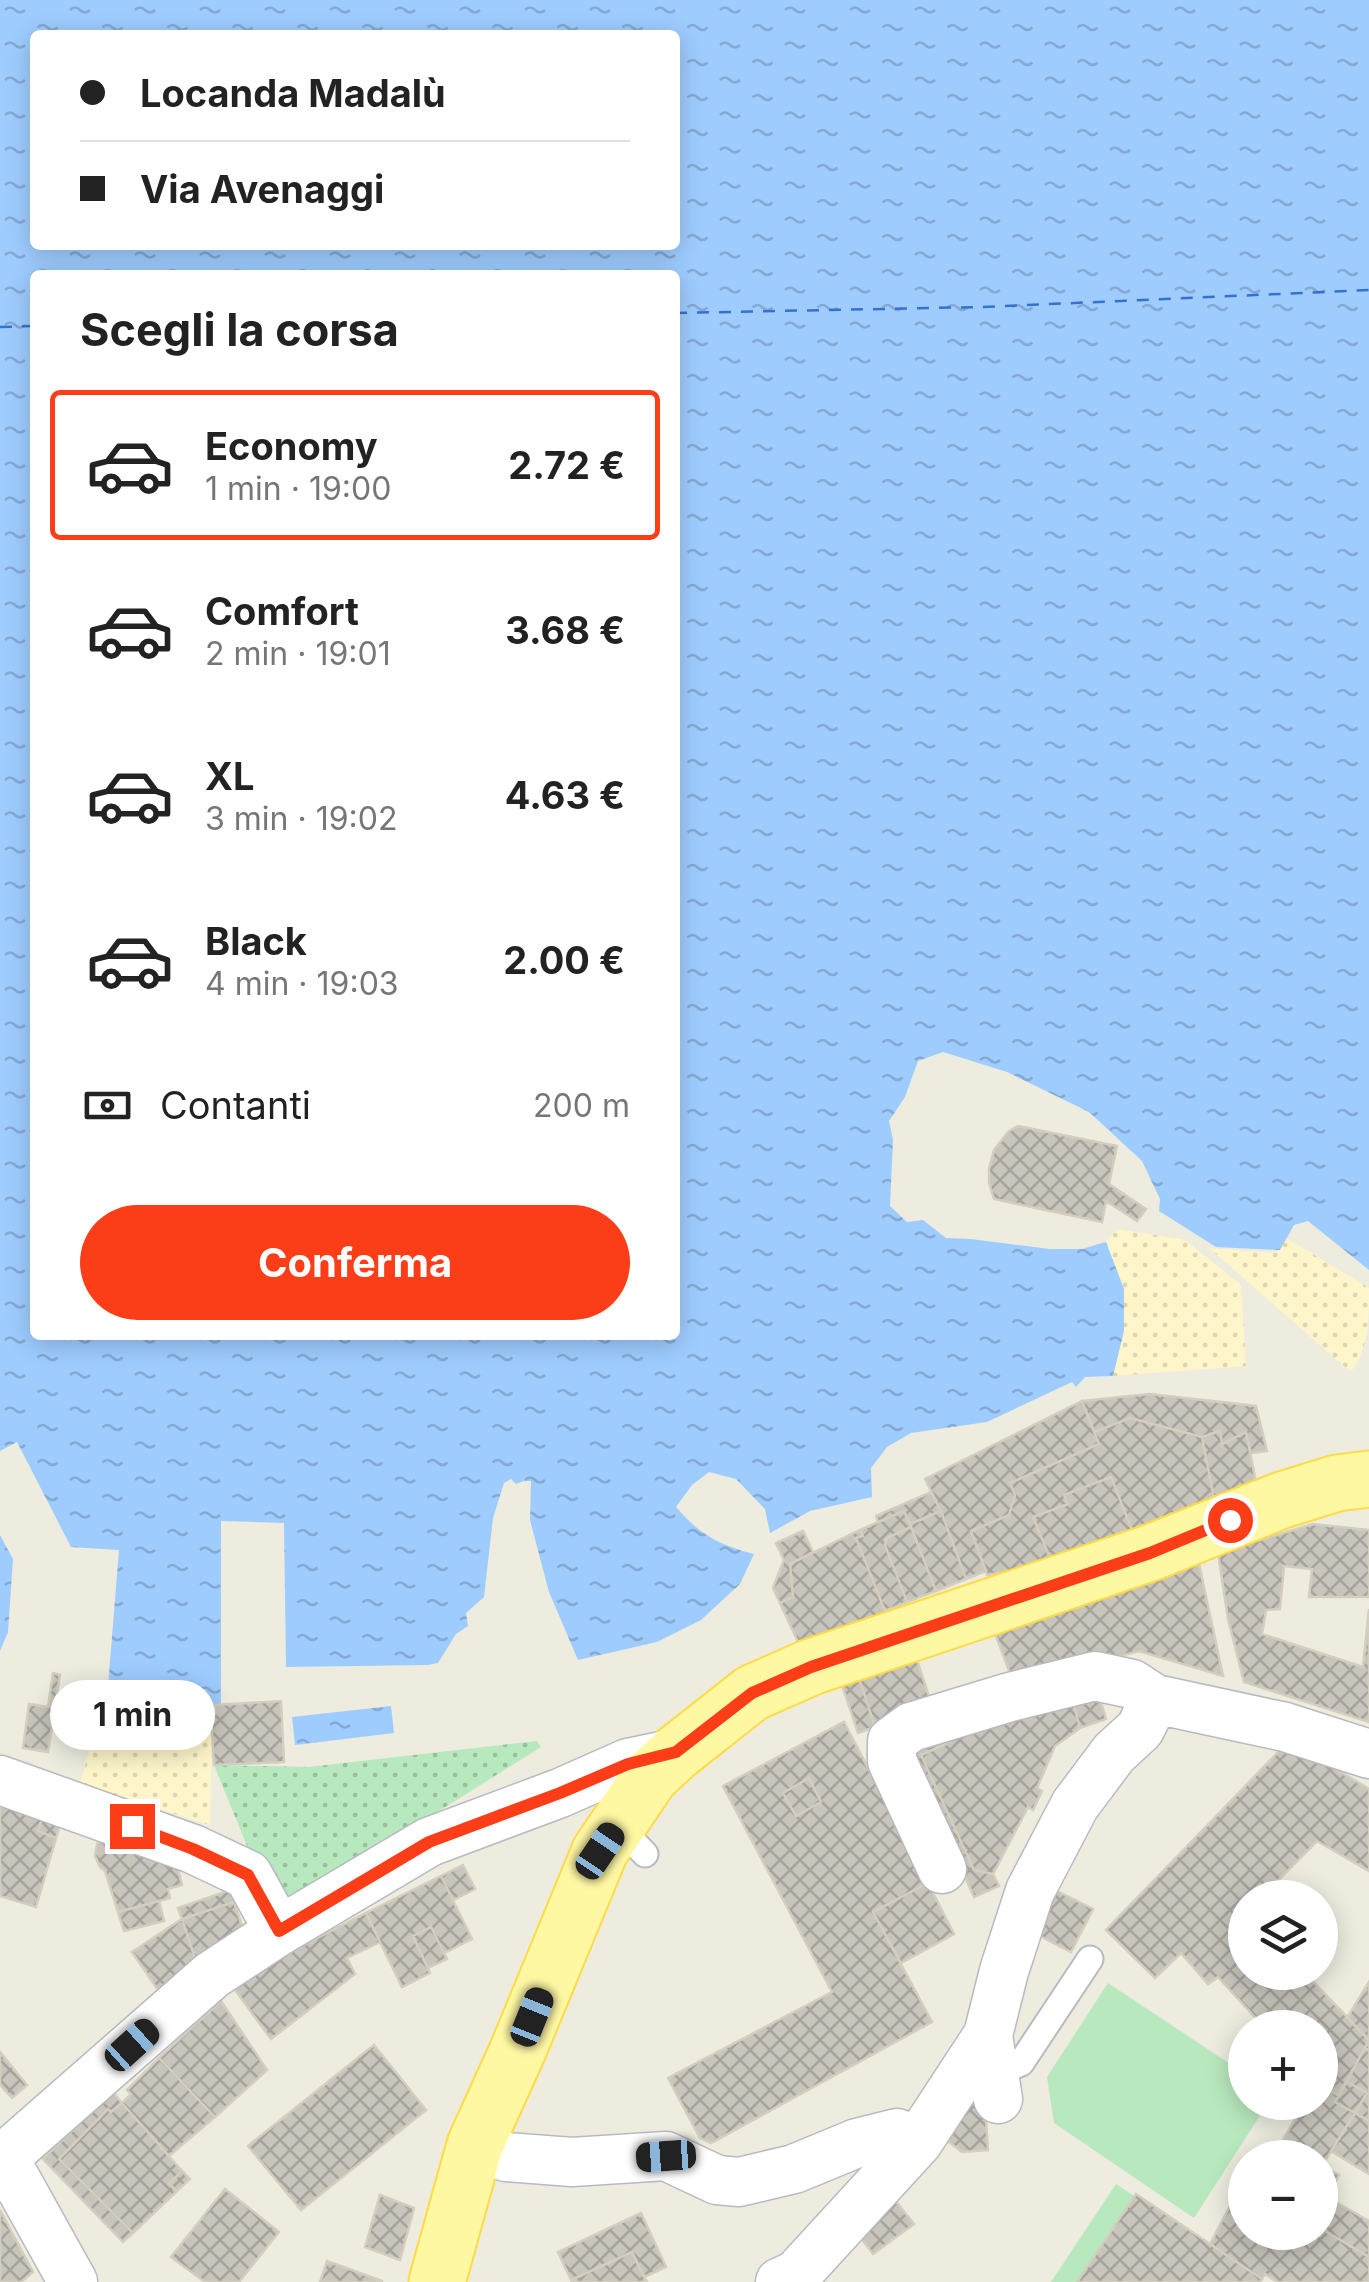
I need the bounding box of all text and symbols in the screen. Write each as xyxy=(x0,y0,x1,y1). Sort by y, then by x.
text: Locanda Madalù xyxy=(140,70,446,116)
text: Via Avenaggi xyxy=(140,166,384,212)
text: Scegli la corsa xyxy=(80,302,399,357)
icon: car xyxy=(85,420,175,510)
text: Economy xyxy=(205,423,378,469)
text: 2.72 € xyxy=(508,442,625,488)
text: 1 min · 19:00 xyxy=(205,469,391,508)
icon: car xyxy=(85,585,175,675)
text: Comfort xyxy=(205,588,359,634)
text: 3.68 € xyxy=(505,607,625,653)
text: 2 min · 19:01 xyxy=(205,634,391,673)
icon: car xyxy=(85,750,175,840)
text: XL xyxy=(205,753,255,799)
text: 4.63 € xyxy=(505,772,625,818)
text: 3 min · 19:02 xyxy=(205,799,397,838)
icon: car xyxy=(85,915,175,1005)
text: Black xyxy=(205,918,307,964)
text: 2.00 € xyxy=(503,937,625,983)
text: 4 min · 19:03 xyxy=(205,964,399,1003)
icon: cash xyxy=(80,1078,135,1133)
text: Contanti xyxy=(160,1082,311,1128)
text: 200 m xyxy=(533,1086,630,1125)
button: Conferma xyxy=(80,1205,630,1320)
route start xyxy=(1208,1498,1253,1543)
callout: 1 min xyxy=(49,1681,214,1751)
text: 1 min xyxy=(93,1695,172,1734)
route end xyxy=(110,1804,155,1849)
car xyxy=(571,1818,629,1884)
map controls xyxy=(1228,1880,1338,2250)
button: layers xyxy=(1228,1880,1338,1990)
car xyxy=(507,1984,557,2050)
button: + xyxy=(1228,2010,1338,2120)
car xyxy=(100,2014,164,2076)
car xyxy=(635,2139,697,2173)
button: − xyxy=(1228,2140,1338,2250)

